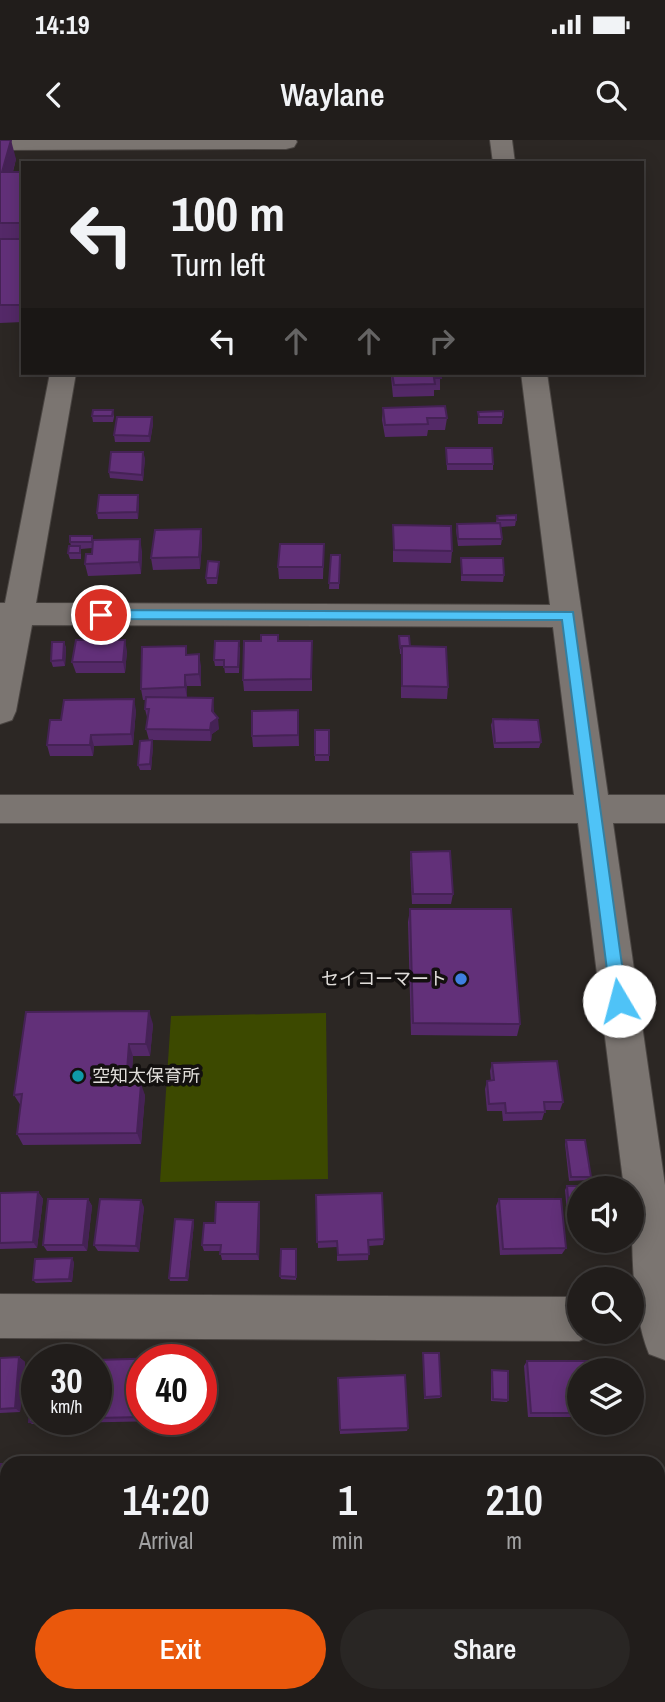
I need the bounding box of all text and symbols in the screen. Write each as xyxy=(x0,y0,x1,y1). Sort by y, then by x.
text: 14:19 xyxy=(35,7,90,42)
text: Waylane xyxy=(280,73,385,116)
icon: back xyxy=(35,76,73,114)
icon: search xyxy=(592,76,630,114)
text: 100 m xyxy=(171,180,285,246)
icon: left xyxy=(56,189,147,280)
text: Turn left xyxy=(171,243,265,286)
icon: left xyxy=(204,322,242,360)
icon: ahead xyxy=(277,322,315,360)
icon: ahead xyxy=(350,322,388,360)
icon: right xyxy=(423,322,461,360)
pin xyxy=(71,585,131,645)
icon: arrive xyxy=(82,596,120,634)
position arrow xyxy=(582,964,656,1038)
place label: セイコーマート xyxy=(321,966,447,991)
marker: セイコーマート xyxy=(453,971,469,987)
place label: 空知太保育所 xyxy=(92,1063,200,1088)
marker: 空知太保育所 xyxy=(70,1068,86,1084)
map controls xyxy=(567,1176,644,1435)
button: sound xyxy=(567,1176,644,1253)
button: search xyxy=(567,1267,644,1344)
speed limit sign: 40 xyxy=(126,1344,217,1435)
text: 30 xyxy=(51,1357,82,1404)
button: layers xyxy=(567,1358,644,1435)
text: km/h xyxy=(51,1394,83,1419)
text: 14:20 xyxy=(122,1472,210,1528)
text: 1 xyxy=(338,1472,357,1528)
text: 210 xyxy=(485,1472,543,1528)
text: Arrival xyxy=(139,1525,193,1556)
text: min xyxy=(332,1525,363,1556)
text: m xyxy=(506,1525,522,1556)
button: Exit xyxy=(35,1609,326,1689)
button: Share xyxy=(340,1609,630,1689)

